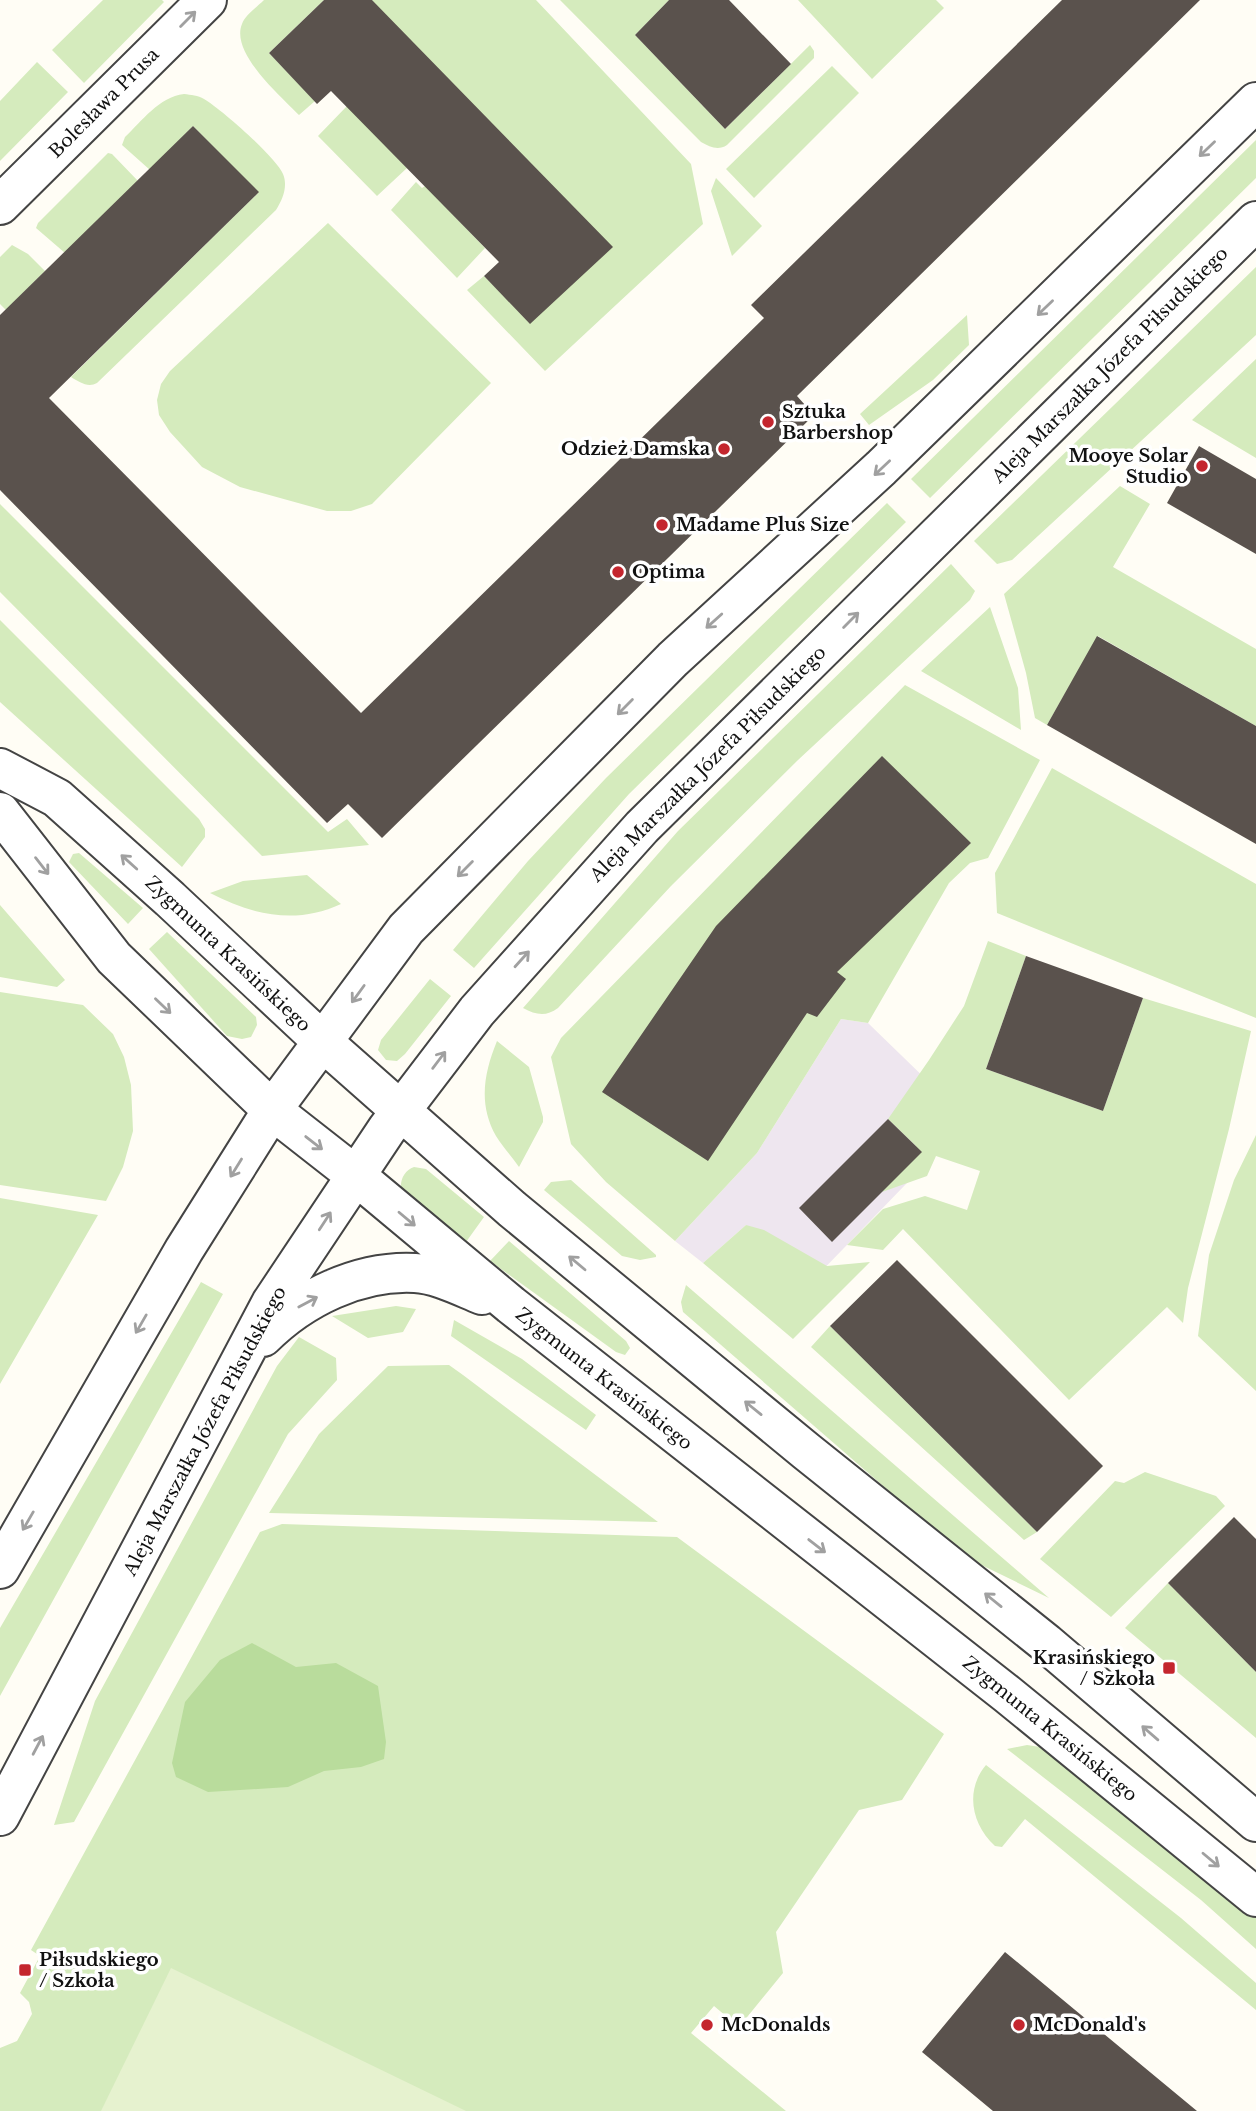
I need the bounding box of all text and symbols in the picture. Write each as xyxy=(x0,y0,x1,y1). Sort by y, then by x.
one-way arrow xyxy=(179,11,196,28)
street label: Bolesława Prusa xyxy=(44,43,164,163)
one-way arrow xyxy=(1199,141,1216,158)
street label: Aleja Marszałka Józefa Piłsudskiego xyxy=(987,242,1233,488)
one-way arrow xyxy=(1036,300,1053,317)
place label: Sztuka Barbershop xyxy=(782,401,893,444)
marker: Sztuka Barbershop xyxy=(760,414,776,430)
place label: Odzież Damska xyxy=(561,438,711,460)
marker: Odzież Damska xyxy=(716,441,732,457)
place label: Mooye Solar Studio xyxy=(1068,445,1188,488)
marker: Mooye Solar Studio xyxy=(1194,458,1210,474)
one-way arrow xyxy=(874,459,891,476)
place label: Madame Plus Size xyxy=(676,514,849,536)
marker: Madame Plus Size xyxy=(654,517,670,533)
place label: Optima xyxy=(632,561,706,583)
marker: Optima xyxy=(610,564,626,580)
one-way arrow xyxy=(842,612,859,629)
one-way arrow xyxy=(705,613,723,629)
street label: Aleja Marszałka Józefa Piłsudskiego xyxy=(585,641,831,887)
one-way arrow xyxy=(617,698,634,715)
one-way arrow xyxy=(120,854,138,870)
one-way arrow xyxy=(34,856,49,874)
one-way arrow xyxy=(457,860,474,877)
street label: Zygmunta Krasińskiego xyxy=(141,872,315,1036)
one-way arrow xyxy=(514,950,530,968)
one-way arrow xyxy=(351,984,366,1003)
one-way arrow xyxy=(155,997,172,1014)
one-way arrow xyxy=(432,1051,446,1070)
one-way arrow xyxy=(304,1135,322,1150)
one-way arrow xyxy=(228,1157,242,1177)
one-way arrow xyxy=(318,1211,332,1231)
one-way arrow xyxy=(398,1211,416,1227)
one-way arrow xyxy=(569,1256,587,1271)
street label: Aleja Marszałka Józefa Piłsudskiego xyxy=(119,1283,291,1580)
one-way arrow xyxy=(298,1295,318,1309)
street label: Zygmunta Krasińskiego xyxy=(511,1303,697,1455)
one-way arrow xyxy=(134,1313,148,1333)
one-way arrow xyxy=(745,1400,763,1415)
one-way arrow xyxy=(21,1510,34,1531)
one-way arrow xyxy=(807,1539,826,1554)
one-way arrow xyxy=(984,1592,1002,1608)
place label: Krasińskiego / Szkoła xyxy=(1033,1647,1156,1690)
street label: Zygmunta Krasińskiego xyxy=(958,1652,1142,1806)
marker: Krasińskiego / Szkoła xyxy=(1161,1660,1177,1676)
one-way arrow xyxy=(1142,1725,1160,1741)
one-way arrow xyxy=(31,1735,45,1756)
one-way arrow xyxy=(1202,1852,1220,1867)
place label: Piłsudskiego / Szkoła xyxy=(39,1949,159,1992)
marker: Piłsudskiego / Szkoła xyxy=(17,1962,33,1978)
place label: McDonalds xyxy=(721,2014,830,2036)
place label: McDonald's xyxy=(1033,2014,1146,2036)
marker: McDonalds xyxy=(699,2017,715,2033)
marker: McDonald's xyxy=(1011,2017,1027,2033)

